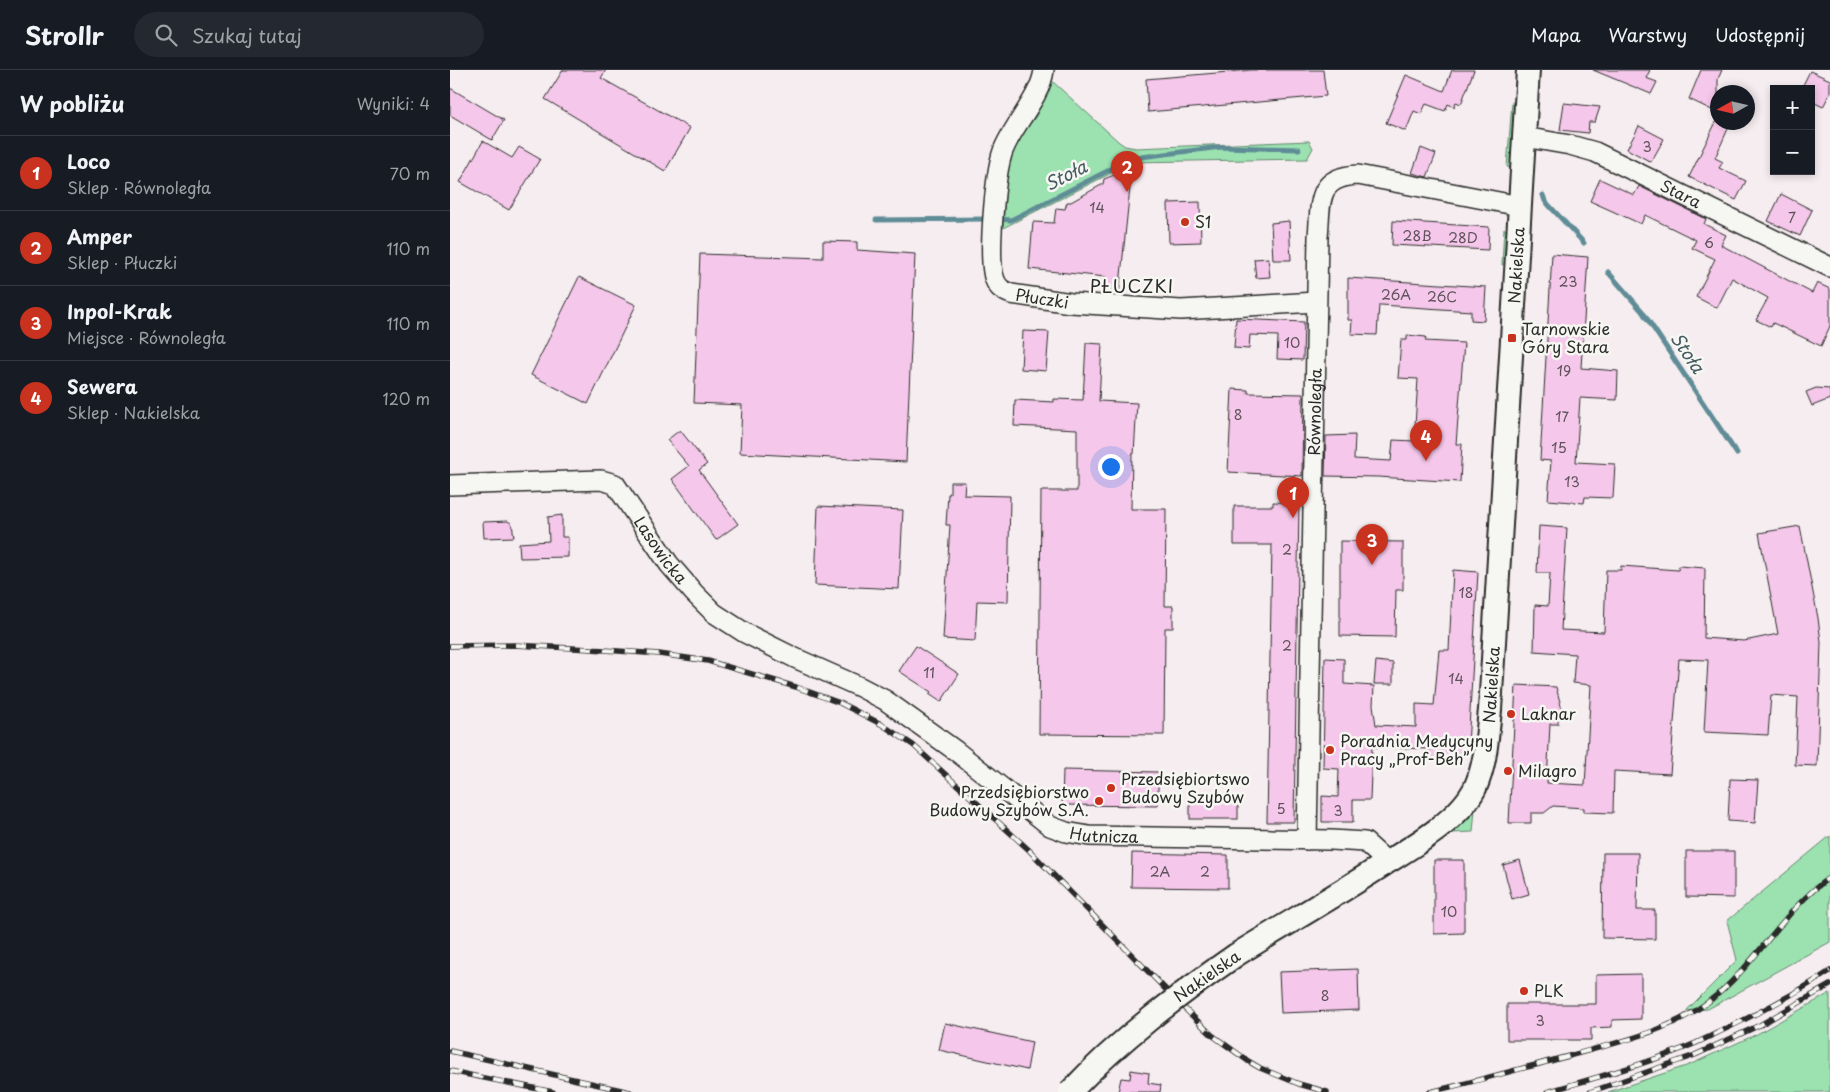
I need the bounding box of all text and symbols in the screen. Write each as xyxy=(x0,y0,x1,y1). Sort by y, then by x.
search box xyxy=(134,12,484,57)
text: Strollr xyxy=(25,17,104,53)
icon: search xyxy=(152,21,180,49)
text: Szukaj tutaj xyxy=(192,21,302,49)
text: Mapa xyxy=(1531,21,1581,48)
text: Warstwy xyxy=(1609,21,1687,48)
text: Udostępnij xyxy=(1715,21,1805,48)
north arrow xyxy=(1710,85,1755,130)
map controls xyxy=(1770,85,1815,175)
button: + xyxy=(1770,85,1815,130)
text: W pobliżu xyxy=(20,87,125,119)
text: Wyniki: 4 xyxy=(357,91,430,115)
button: − xyxy=(1770,130,1815,175)
house number: 3 xyxy=(1642,136,1652,157)
text: Loco xyxy=(67,147,110,175)
pin: 2 xyxy=(1111,151,1143,192)
water label: Stoła xyxy=(1039,152,1092,197)
text: 1 xyxy=(32,161,40,185)
text: 70 m xyxy=(390,161,430,185)
street label: Stara xyxy=(1657,173,1706,213)
text: Sklep · Równoległa xyxy=(67,175,211,199)
house number: 14 xyxy=(1089,197,1105,218)
house number: 7 xyxy=(1788,207,1796,228)
place label: S1 xyxy=(1195,209,1211,233)
marker: S1 xyxy=(1179,216,1191,228)
text: Amper xyxy=(67,222,132,250)
house number: 28B xyxy=(1403,225,1431,246)
street label: Nakielska xyxy=(1501,226,1530,304)
house number: 28D xyxy=(1448,227,1478,248)
house number: 6 xyxy=(1704,232,1714,253)
text: 2 xyxy=(30,236,42,260)
text: 110 m xyxy=(387,236,430,260)
text: Sklep · Płuczki xyxy=(67,250,177,274)
house number: 23 xyxy=(1559,271,1577,292)
district label: PŁUCZKI xyxy=(1090,272,1174,299)
street label: Płuczki xyxy=(1014,282,1071,314)
house number: 26A xyxy=(1381,284,1411,305)
house number: 26C xyxy=(1427,286,1457,307)
text: Inpol-Krak xyxy=(67,297,172,325)
text: 3 xyxy=(31,311,41,335)
text: 110 m xyxy=(387,311,430,335)
place label: Tarnowskie Góry Stara xyxy=(1522,316,1610,358)
text: Miejsce · Równoległa xyxy=(67,325,226,349)
water label: Stoła xyxy=(1665,326,1712,379)
house number: 10 xyxy=(1284,332,1300,353)
marker: Tarnowskie Góry Stara xyxy=(1506,332,1518,344)
house number: 19 xyxy=(1557,360,1571,381)
street label: Równoległa xyxy=(1301,368,1327,456)
text: Sewera xyxy=(67,372,138,400)
text: 4 xyxy=(31,386,41,410)
text: 120 m xyxy=(383,386,430,410)
text: Sklep · Nakielska xyxy=(67,400,200,424)
house number: 8 xyxy=(1234,404,1242,425)
house number: 17 xyxy=(1555,406,1569,427)
pin: 4 xyxy=(1410,420,1442,461)
house number: 15 xyxy=(1551,437,1567,458)
your location xyxy=(1098,454,1124,480)
house number: 13 xyxy=(1564,471,1580,492)
pin: 1 xyxy=(1277,477,1309,518)
street label: Lasowicka xyxy=(629,511,694,589)
pin: 3 xyxy=(1356,524,1388,565)
house number: 2 xyxy=(1282,539,1292,560)
house number: 18 xyxy=(1458,582,1474,603)
house number: 2 xyxy=(1282,635,1292,656)
street label: Nakielska xyxy=(1476,646,1505,724)
house number: 11 xyxy=(923,662,935,683)
house number: 14 xyxy=(1448,668,1464,689)
place label: Laknar xyxy=(1521,701,1577,725)
marker: Laknar xyxy=(1505,708,1517,720)
place label: Poradnia Medycyny Pracy „Prof-Beh” xyxy=(1340,728,1493,770)
marker: Poradnia Medycyny Pracy „Prof-Beh” xyxy=(1324,744,1336,756)
place label: Milagro xyxy=(1518,758,1577,782)
marker: Milagro xyxy=(1502,765,1514,777)
place label: Przedsiębiortswo Budowy Szybów xyxy=(1121,766,1250,808)
place label: Przedsiębiorstwo Budowy Szybów S.A. xyxy=(929,779,1089,821)
marker: Przedsiębiortswo Budowy Szybów xyxy=(1105,782,1117,794)
marker: Przedsiębiorstwo Budowy Szybów S.A. xyxy=(1093,795,1105,807)
house number: 5 xyxy=(1276,798,1286,819)
house number: 3 xyxy=(1333,800,1343,821)
street label: Hutnicza xyxy=(1068,820,1139,848)
house number: 2A xyxy=(1150,861,1171,882)
house number: 2 xyxy=(1200,861,1210,882)
house number: 10 xyxy=(1441,901,1457,922)
street label: Nakielska xyxy=(1168,943,1245,1007)
place label: PLK xyxy=(1534,978,1564,1002)
house number: 8 xyxy=(1321,985,1329,1006)
marker: PLK xyxy=(1518,985,1530,997)
house number: 3 xyxy=(1535,1010,1545,1031)

